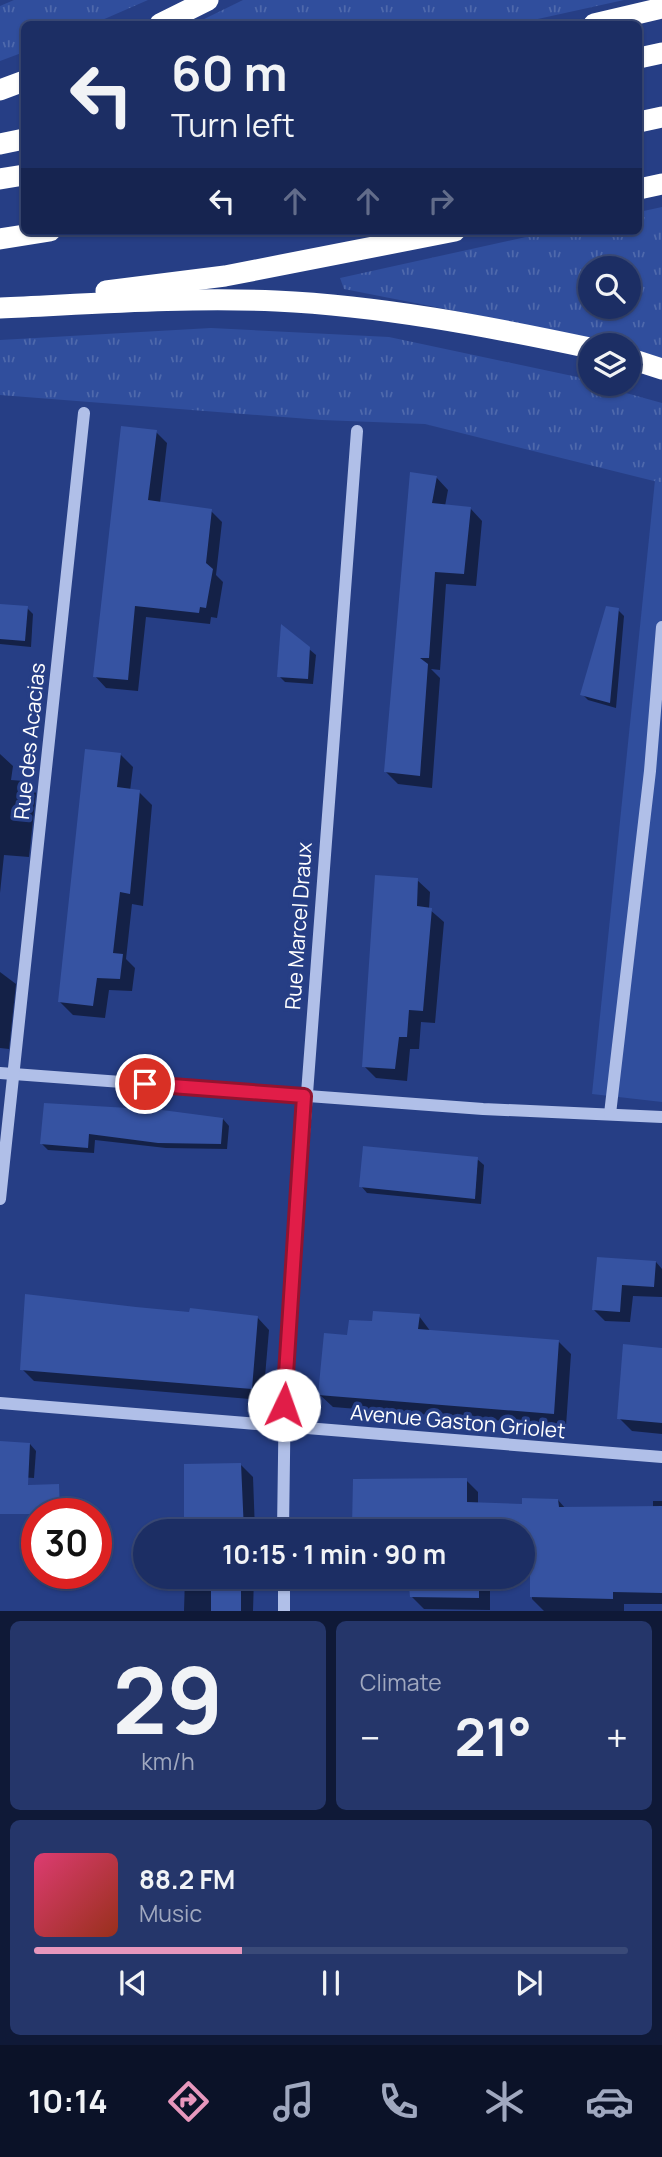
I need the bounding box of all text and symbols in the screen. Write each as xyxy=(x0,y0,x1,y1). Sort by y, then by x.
text: 60 m xyxy=(171,39,288,106)
icon: left xyxy=(56,49,147,140)
text: Turn left xyxy=(171,103,295,147)
icon: left xyxy=(203,182,241,220)
icon: ahead xyxy=(276,182,314,220)
icon: ahead xyxy=(349,182,387,220)
icon: right xyxy=(422,182,460,220)
map controls xyxy=(578,256,641,396)
button: search xyxy=(578,256,641,319)
button: layers xyxy=(578,333,641,396)
street label: Rue des Acacias xyxy=(7,661,51,821)
street label: Rue Marcel Draux xyxy=(278,841,318,1011)
pin xyxy=(115,1054,175,1114)
icon: arrive xyxy=(126,1065,164,1103)
position arrow xyxy=(247,1368,321,1442)
street label: Avenue Gaston Griolet xyxy=(349,1398,567,1444)
speed limit sign: 30 xyxy=(21,1498,112,1589)
text: 10:15 · 1 min · 90 m xyxy=(222,1536,446,1572)
text: 29 xyxy=(113,1637,223,1761)
text: Climate xyxy=(360,1666,442,1698)
text: 21° xyxy=(455,1701,532,1772)
text: − xyxy=(360,1711,381,1763)
text: + xyxy=(606,1711,628,1763)
text: km/h xyxy=(141,1745,195,1777)
text: 88.2 FM xyxy=(139,1861,235,1897)
text: Music xyxy=(139,1897,202,1929)
icon: previous xyxy=(114,1964,152,2002)
icon: pause xyxy=(312,1964,350,2002)
icon: next xyxy=(510,1964,548,2002)
icon: directions xyxy=(164,2077,213,2126)
icon: music xyxy=(269,2077,318,2126)
icon: phone xyxy=(374,2077,423,2126)
icon: climate xyxy=(480,2077,529,2126)
icon: car xyxy=(585,2077,634,2126)
text: 10:14 xyxy=(28,2079,108,2123)

